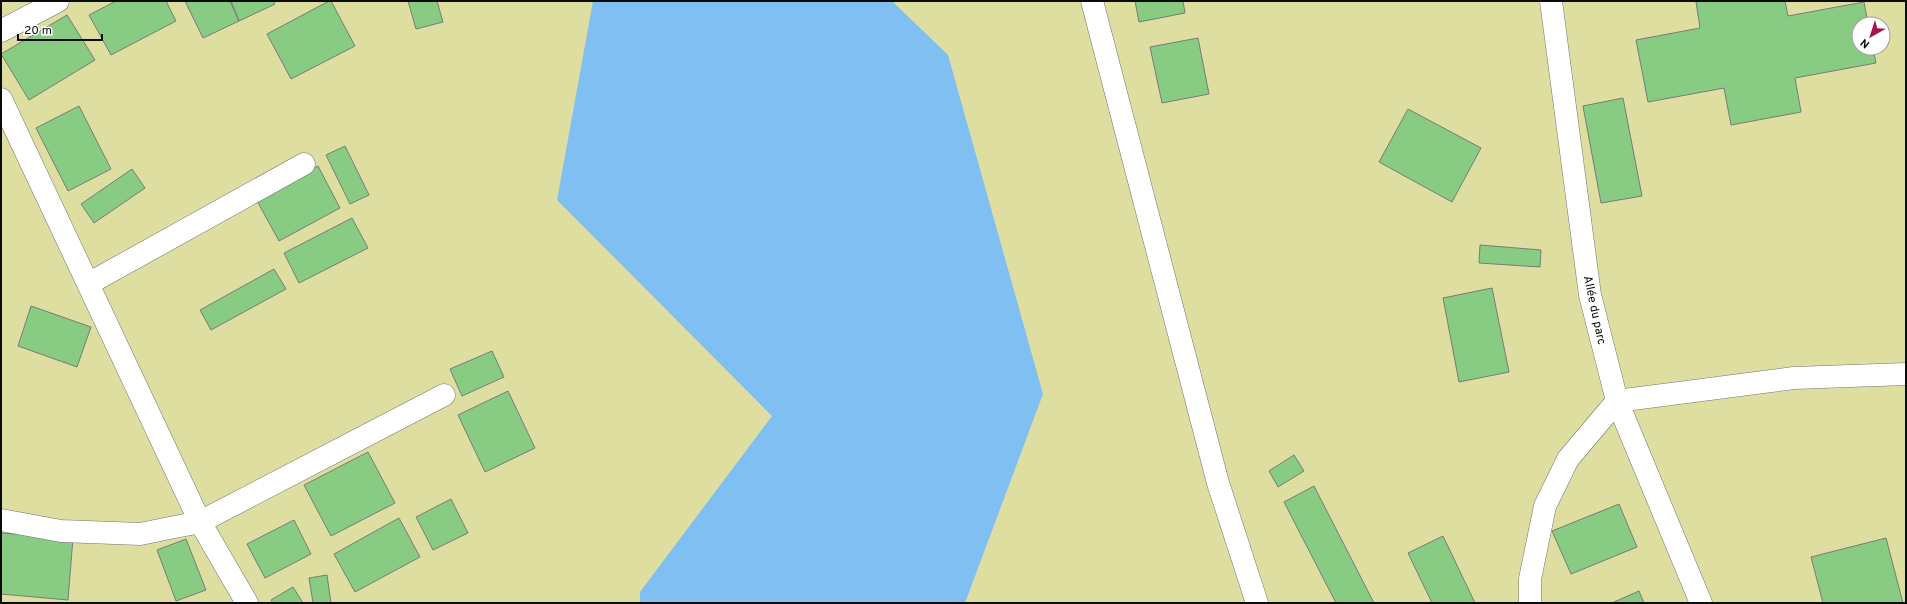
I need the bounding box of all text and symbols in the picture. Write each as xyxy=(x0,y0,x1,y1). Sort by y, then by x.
scale bar xyxy=(18,16,102,42)
north arrow xyxy=(1851,16,1891,56)
text: 20 m xyxy=(24,23,52,39)
text: N xyxy=(1858,35,1873,51)
street label: Allée du parc xyxy=(1579,274,1609,346)

